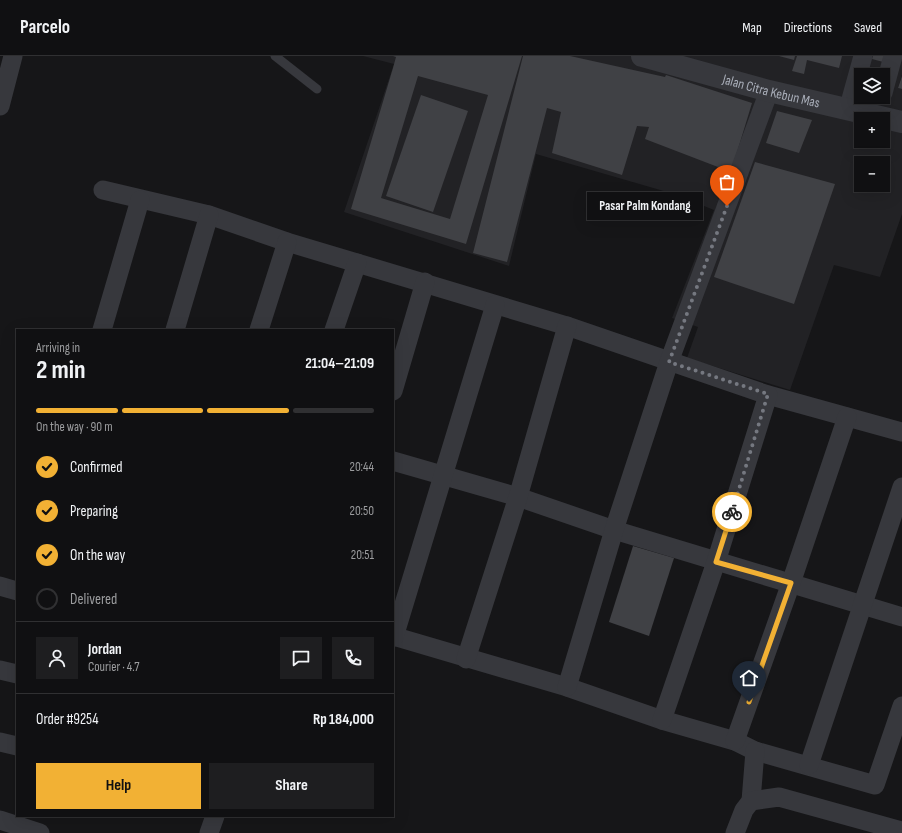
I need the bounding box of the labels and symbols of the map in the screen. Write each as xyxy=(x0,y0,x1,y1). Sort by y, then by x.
street label: Jalan Citra Kebun Mas xyxy=(720,70,822,112)
pin xyxy=(710,165,744,206)
callout: Pasar Palm Kondang xyxy=(587,192,703,220)
courier xyxy=(712,492,752,532)
pin xyxy=(732,661,766,702)

